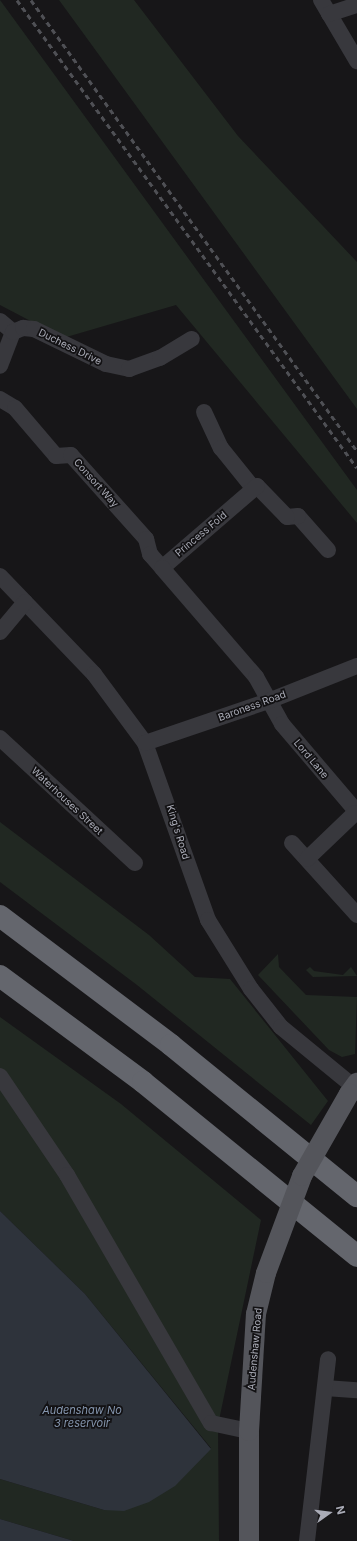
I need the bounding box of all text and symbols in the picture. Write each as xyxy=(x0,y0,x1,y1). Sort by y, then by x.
street label: Duchess Drive xyxy=(36,327,104,367)
street label: Consort Way xyxy=(71,456,121,510)
street label: Princess Fold xyxy=(173,509,229,559)
street label: Baroness Road xyxy=(217,688,287,724)
street label: Lord Lane xyxy=(291,737,331,781)
street label: Waterhouses Street xyxy=(29,765,105,837)
street label: King's Road xyxy=(164,803,192,861)
street label: Audenshaw Road xyxy=(245,1307,265,1391)
water label: Audenshaw No 3 reservoir xyxy=(42,1404,122,1430)
north arrow xyxy=(309,1493,349,1533)
text: N xyxy=(333,1504,348,1516)

